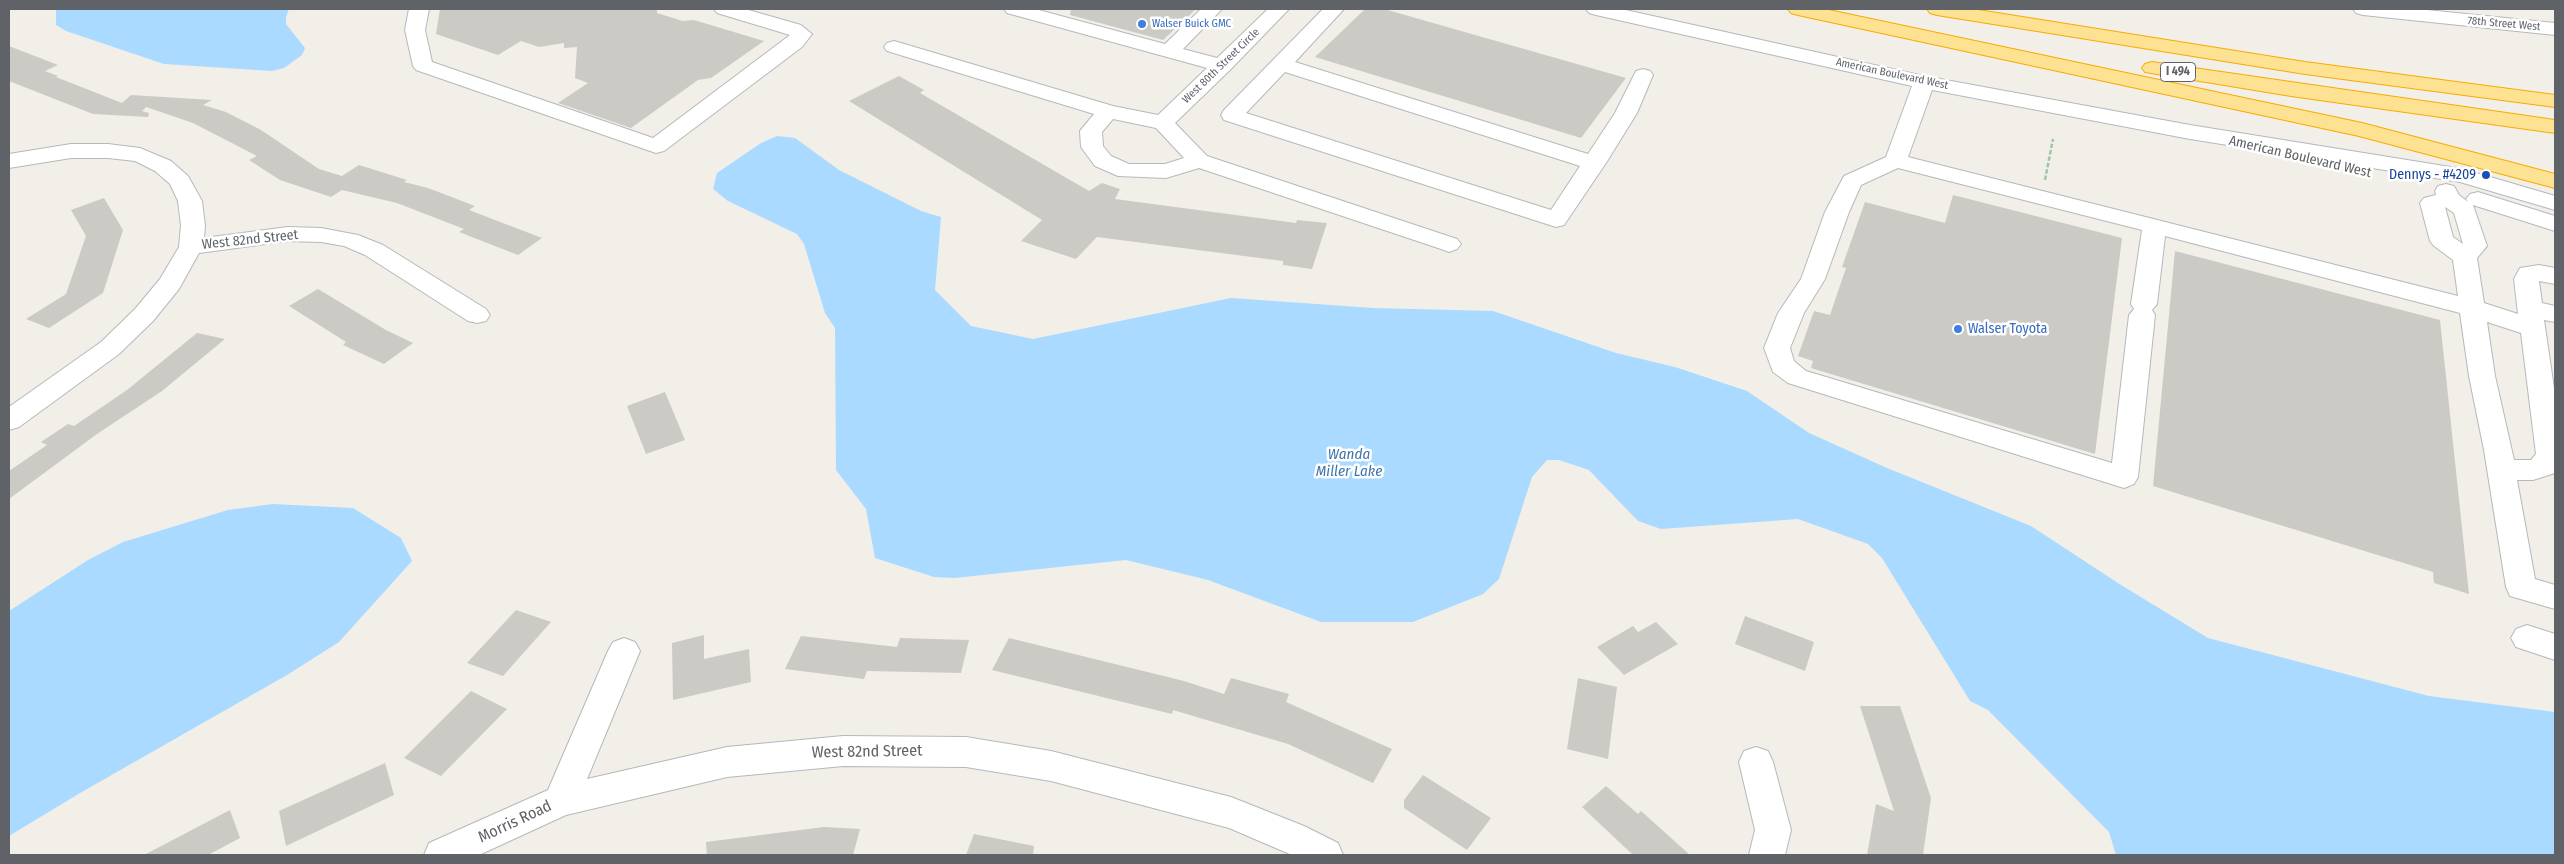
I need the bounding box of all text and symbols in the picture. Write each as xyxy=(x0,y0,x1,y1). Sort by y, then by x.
street label: 78th Street West xyxy=(2467,14,2541,34)
place label: Walser Buick GMC xyxy=(1152,17,1231,31)
marker: Walser Buick GMC xyxy=(1136,18,1148,30)
street label: West 80th Street Circle xyxy=(1180,26,1262,106)
street label: American Boulevard West xyxy=(1835,56,1949,92)
road number: I 494 xyxy=(2160,62,2196,82)
street label: American Boulevard West xyxy=(2227,132,2373,182)
place label: Dennys - #4209 xyxy=(2389,167,2476,183)
marker: Dennys - #4209 xyxy=(2480,169,2492,181)
street label: West 82nd Street xyxy=(201,227,299,253)
place label: Walser Toyota xyxy=(1968,321,2047,337)
marker: Walser Toyota xyxy=(1952,323,1964,335)
water label: Wanda Miller Lake xyxy=(1316,446,1382,481)
street label: West 82nd Street xyxy=(812,741,922,763)
street label: Morris Road xyxy=(475,797,555,847)

